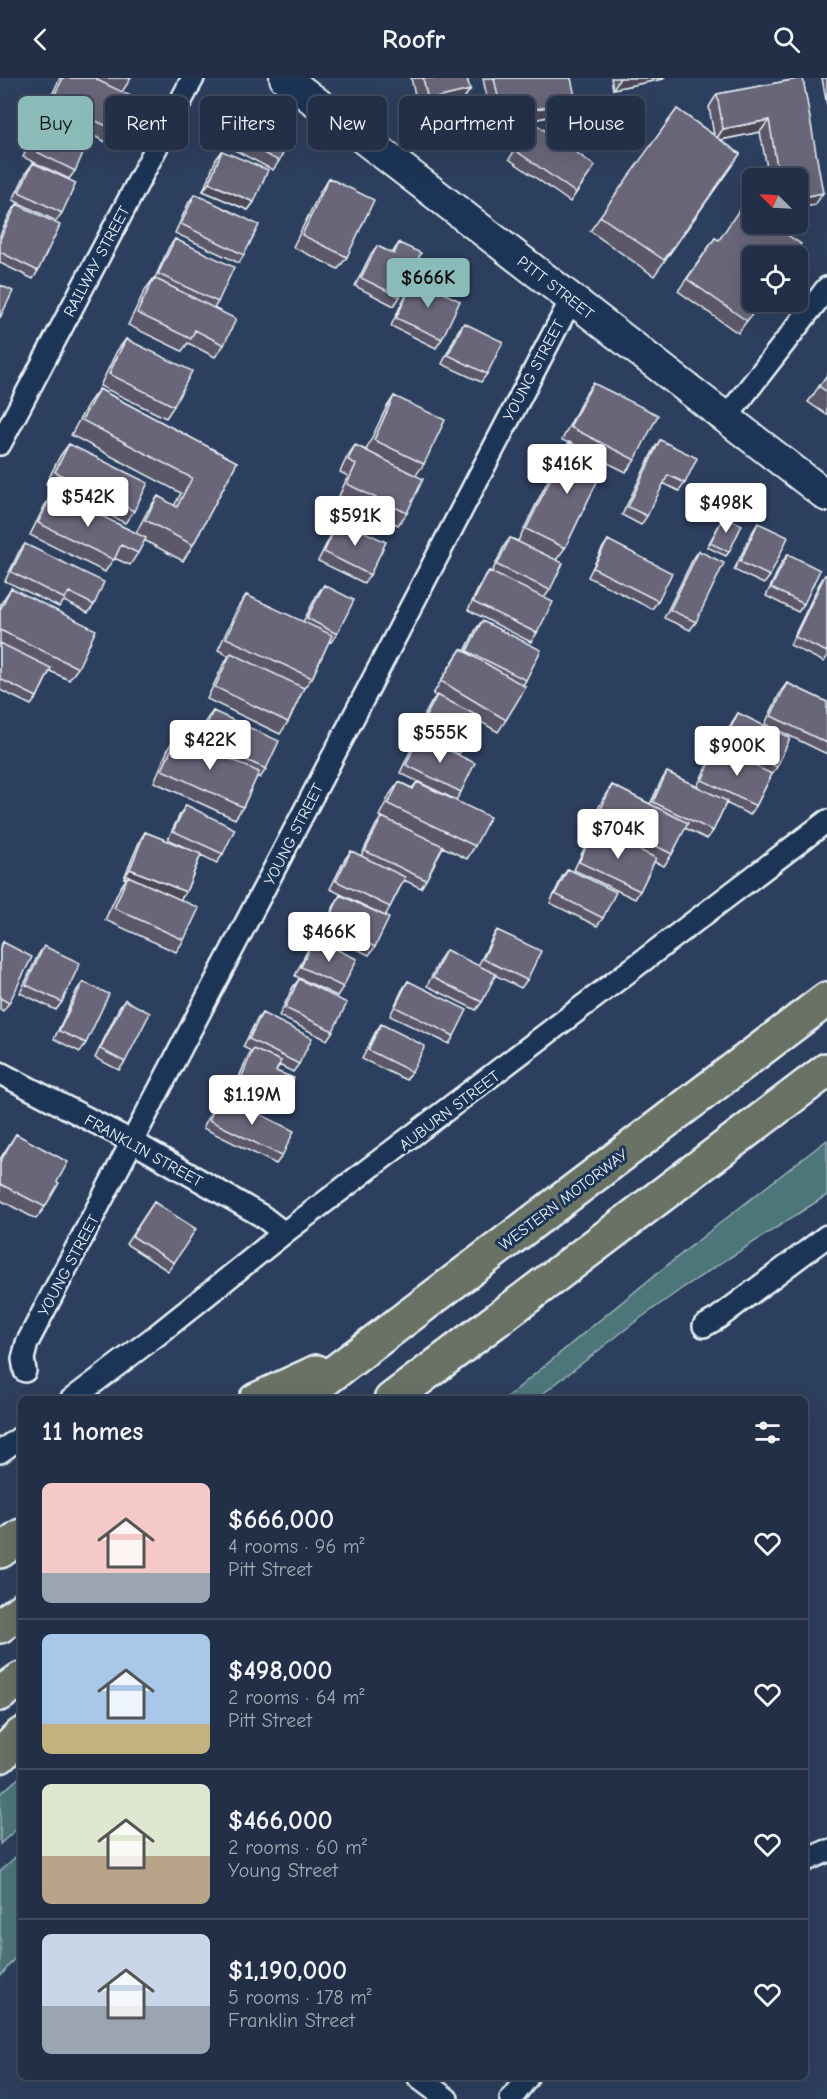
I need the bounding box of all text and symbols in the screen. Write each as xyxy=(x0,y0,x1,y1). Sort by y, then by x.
icon: back xyxy=(24,23,57,56)
icon: search xyxy=(770,23,803,56)
text: Roofr xyxy=(382,24,445,55)
chip: Buy xyxy=(18,96,93,150)
chip: Rent xyxy=(105,96,188,150)
chip: Filters xyxy=(200,96,296,150)
chip: New xyxy=(308,96,387,150)
chip: Apartment xyxy=(399,96,535,150)
chip: House xyxy=(547,96,645,150)
north arrow xyxy=(742,168,808,234)
map controls xyxy=(742,168,808,312)
street label: RAILWAY STREET xyxy=(60,202,134,320)
button: locate xyxy=(742,246,808,312)
street label: PITT STREET xyxy=(514,252,598,324)
pin: $666K xyxy=(386,258,470,309)
text: $666K xyxy=(401,266,455,289)
street label: YOUNG STREET xyxy=(500,316,568,424)
pin: $416K xyxy=(525,444,609,495)
text: $416K xyxy=(542,452,593,475)
pin: $542K xyxy=(46,477,130,528)
pin: $498K xyxy=(684,483,768,534)
text: $542K xyxy=(61,485,115,508)
text: $498K xyxy=(699,491,753,514)
pin: $591K xyxy=(313,496,397,547)
text: $591K xyxy=(329,504,381,527)
pin: $555K xyxy=(398,713,482,764)
pin: $422K xyxy=(168,720,252,771)
text: $555K xyxy=(412,721,468,744)
pin: $900K xyxy=(695,726,779,777)
text: $422K xyxy=(184,728,236,751)
text: $900K xyxy=(709,734,765,757)
street label: YOUNG STREET xyxy=(260,780,328,888)
pin: $704K xyxy=(576,809,660,860)
text: $704K xyxy=(591,817,645,840)
pin: $466K xyxy=(287,912,371,963)
text: $466K xyxy=(302,920,356,943)
street label: AUBURN STREET xyxy=(396,1067,504,1154)
pin: $1.19M xyxy=(203,1075,301,1126)
text: $1.19M xyxy=(223,1083,281,1106)
street label: FRANKLIN STREET xyxy=(81,1111,206,1191)
street label: WESTERN MOTORWAY xyxy=(496,1145,632,1254)
street label: YOUNG STREET xyxy=(35,1211,103,1319)
icon: filters xyxy=(751,1416,784,1449)
text: 11 homes xyxy=(42,1417,143,1447)
text: $666,000 xyxy=(228,1505,334,1535)
icon: home xyxy=(90,1507,162,1579)
icon: heart xyxy=(751,1527,784,1560)
text: 4 rooms · 96 m² xyxy=(228,1535,365,1558)
text: Pitt Street xyxy=(228,1558,312,1581)
text: $498,000 xyxy=(228,1656,332,1686)
icon: home xyxy=(90,1658,162,1730)
icon: heart xyxy=(751,1678,784,1711)
text: 2 rooms · 64 m² xyxy=(228,1686,364,1709)
text: Pitt Street xyxy=(228,1709,312,1732)
text: $466,000 xyxy=(228,1806,333,1836)
icon: home xyxy=(90,1808,162,1880)
icon: heart xyxy=(751,1828,784,1861)
text: 2 rooms · 60 m² xyxy=(228,1836,367,1859)
text: Young Street xyxy=(228,1859,338,1882)
text: $1,190,000 xyxy=(228,1956,347,1986)
icon: home xyxy=(90,1958,162,2030)
icon: heart xyxy=(751,1978,784,2011)
text: 5 rooms · 178 m² xyxy=(228,1986,372,2009)
text: Franklin Street xyxy=(228,2009,355,2032)

